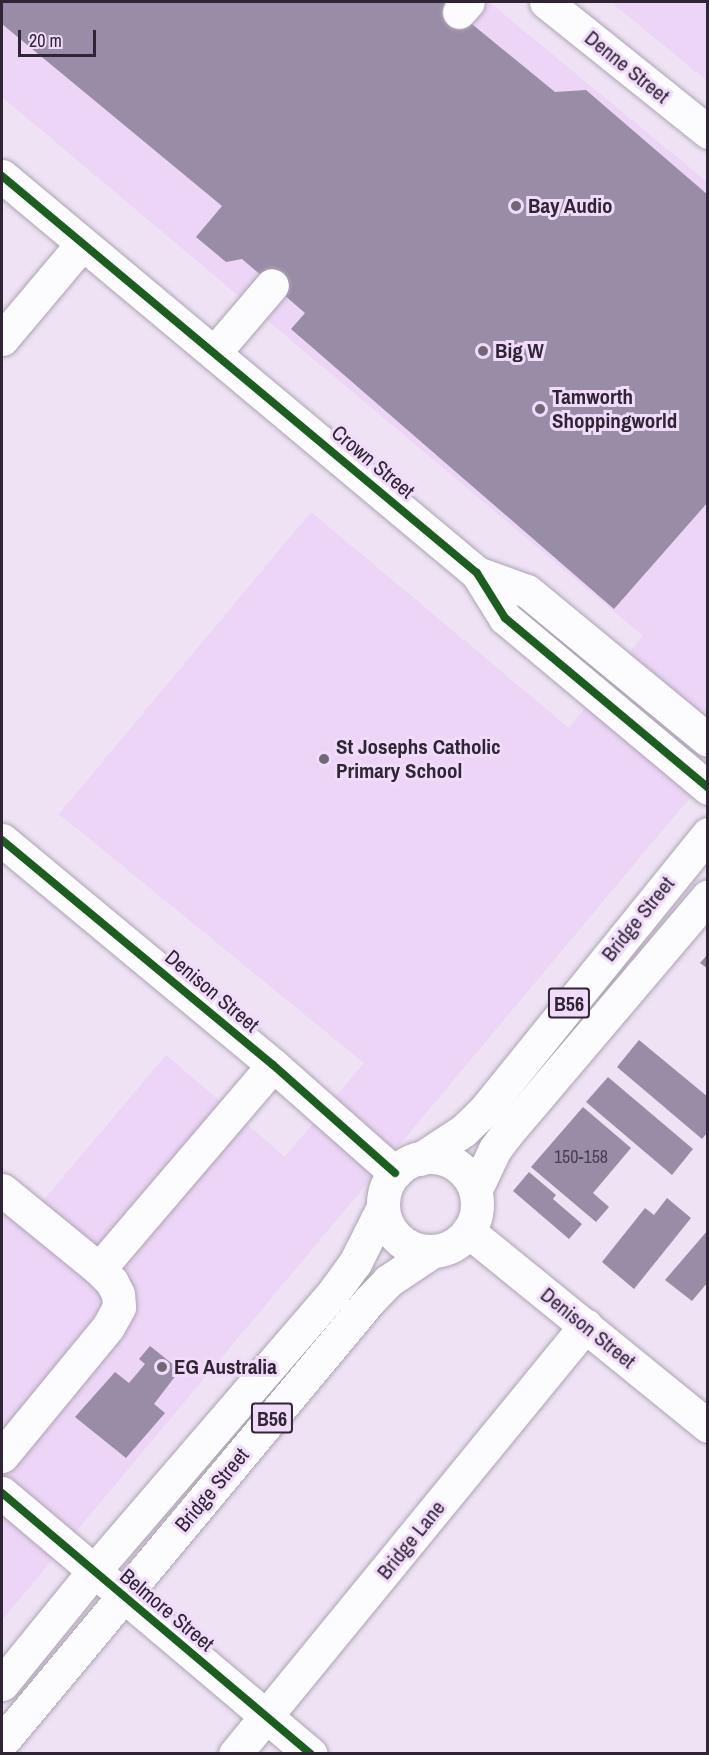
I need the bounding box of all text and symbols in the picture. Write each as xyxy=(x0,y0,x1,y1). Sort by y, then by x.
scale bar xyxy=(21,18,99,56)
street label: Denne Street xyxy=(580,25,674,109)
text: 20 m xyxy=(29,28,62,53)
place label: Bay Audio xyxy=(528,193,613,219)
marker: Bay Audio xyxy=(509,199,523,213)
place label: Big W xyxy=(495,338,544,364)
marker: Big W xyxy=(476,344,490,358)
place label: Tamworth Shoppingworld xyxy=(552,384,677,434)
marker: Tamworth Shoppingworld xyxy=(533,402,547,416)
street label: Crown Street xyxy=(326,420,420,504)
place label: St Josephs Catholic Primary School xyxy=(336,734,501,784)
marker: St Josephs Catholic Primary School xyxy=(317,752,331,766)
street label: Bridge Street xyxy=(596,872,680,966)
street label: Denison Street xyxy=(160,944,264,1038)
road number: B56 xyxy=(546,986,592,1020)
house number: 150-158 xyxy=(554,1146,608,1168)
street label: Denison Street xyxy=(535,1282,641,1374)
place label: EG Australia xyxy=(174,1354,277,1380)
marker: EG Australia xyxy=(155,1360,169,1374)
road number: B56 xyxy=(250,1401,294,1435)
street label: Bridge Street xyxy=(170,1443,254,1537)
street label: Bridge Lane xyxy=(372,1496,450,1584)
street label: Belmore Street xyxy=(115,1563,219,1657)

